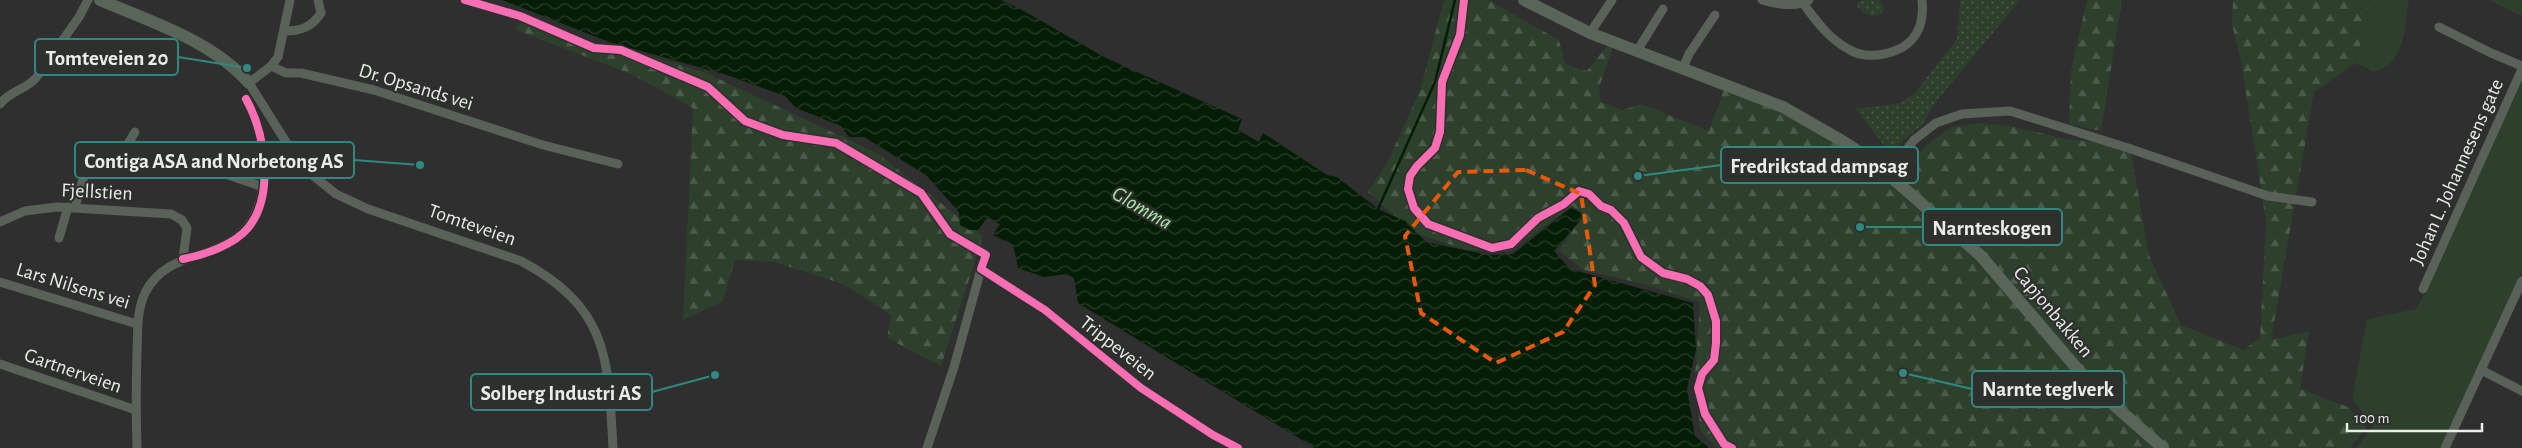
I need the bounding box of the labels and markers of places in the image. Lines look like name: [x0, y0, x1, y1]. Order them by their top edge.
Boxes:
callout: Tomteveien 20: [35, 39, 178, 75]
callout: Contiga ASA and Norbetong AS: [75, 142, 354, 178]
callout: Fredrikstad dampsag: [1721, 147, 1918, 183]
callout: Narnteskogen: [1923, 209, 2062, 245]
callout: Narnte teglverk: [1972, 371, 2124, 407]
callout: Solberg Industri AS: [471, 374, 652, 410]

